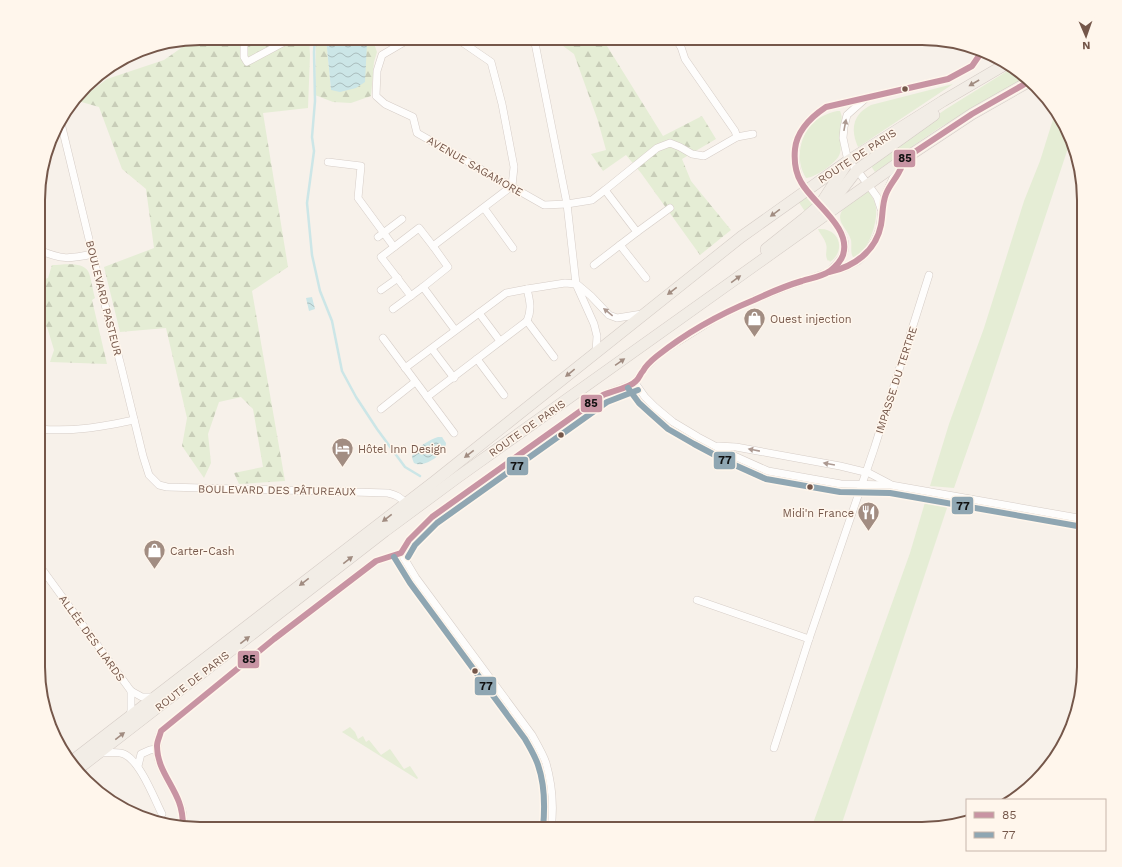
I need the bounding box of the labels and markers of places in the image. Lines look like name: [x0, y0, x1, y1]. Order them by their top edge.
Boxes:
unlabelled marker: [900, 84, 910, 94]
shop icon: Ouest injection: [741, 306, 767, 339]
place label: Ouest injection: [770, 313, 852, 326]
unlabelled marker: [556, 430, 566, 440]
hotel icon: Hôtel Inn Design: [329, 436, 355, 469]
place label: Hôtel Inn Design: [358, 443, 446, 456]
unlabelled marker: [805, 482, 815, 492]
restaurant icon: Midi'n France: [856, 500, 882, 533]
place label: Midi'n France: [783, 507, 854, 520]
shop icon: Carter-Cash: [142, 538, 168, 571]
place label: Carter-Cash: [170, 545, 235, 558]
unlabelled marker: [470, 666, 480, 676]

